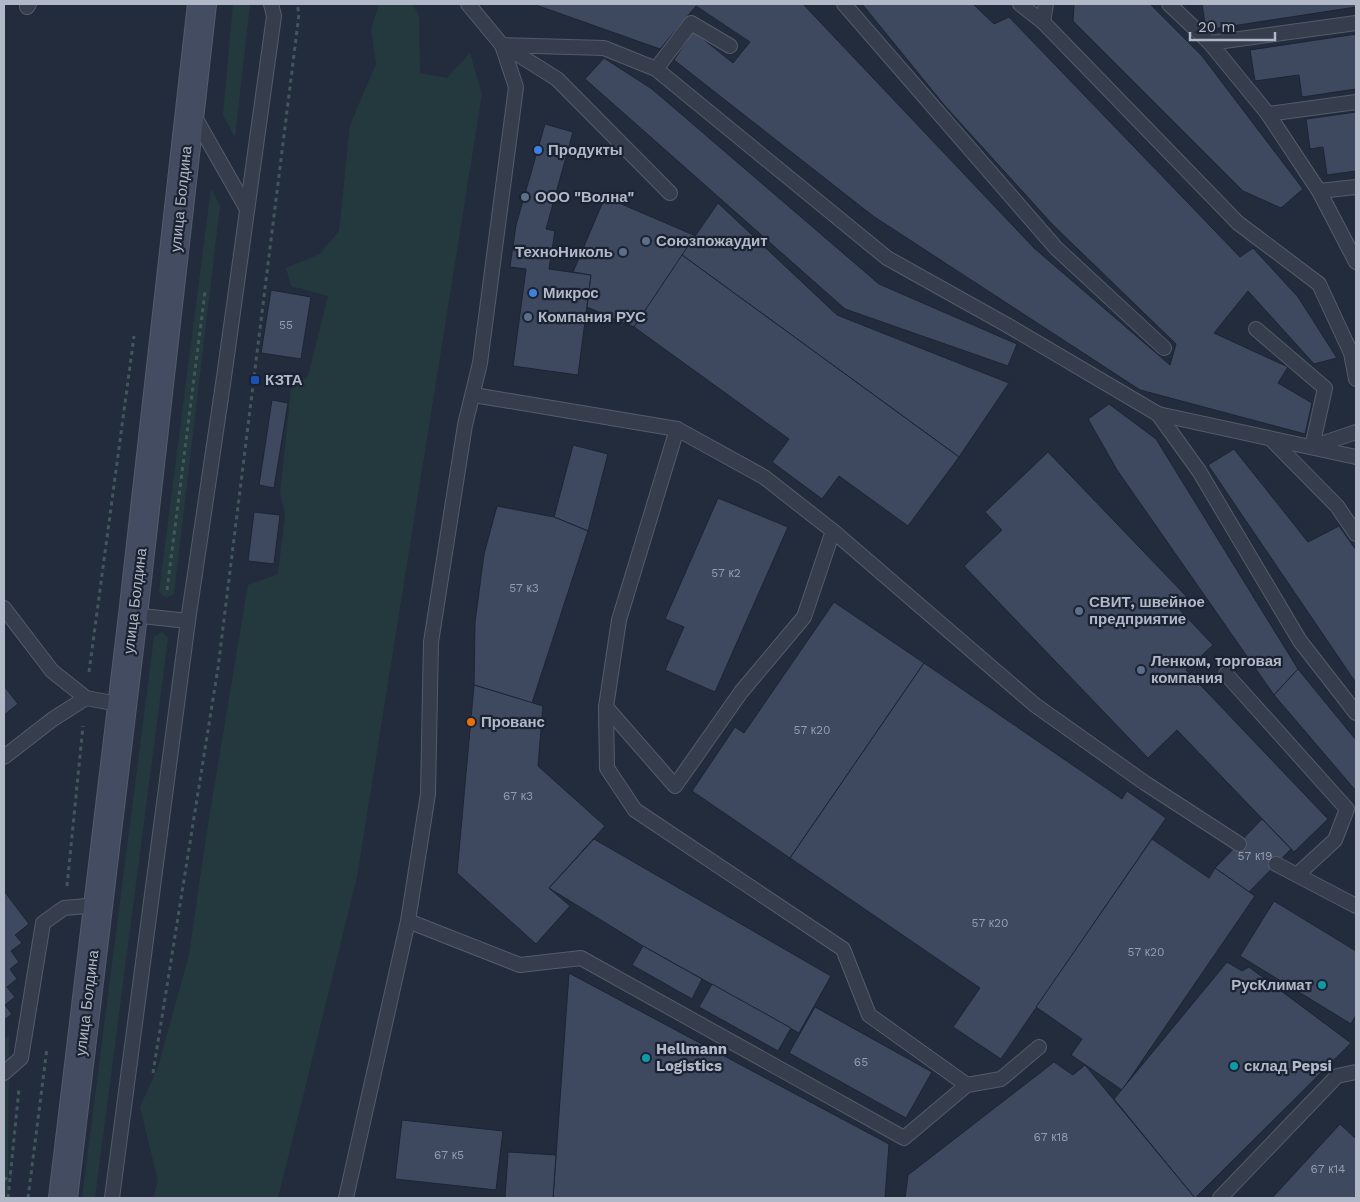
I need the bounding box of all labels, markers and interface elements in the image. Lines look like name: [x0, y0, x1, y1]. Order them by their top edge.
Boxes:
scale bar: [1190, 10, 1275, 42]
text: 20 m: [1198, 18, 1236, 36]
place label: Продукты: [548, 141, 623, 159]
street label: улица Болдина: [166, 144, 196, 253]
marker: Продукты: [532, 144, 544, 156]
place label: ООО "Волна": [535, 188, 635, 206]
marker: ООО "Волна": [519, 191, 531, 203]
place label: Союзпожаудит: [656, 232, 768, 250]
marker: Союзпожаудит: [640, 235, 652, 247]
place label: ТехноНиколь: [515, 243, 613, 261]
marker: ТехноНиколь: [617, 246, 629, 258]
place label: Микрос: [543, 284, 599, 302]
marker: Микрос: [527, 287, 539, 299]
place label: Компания РУС: [538, 308, 646, 326]
marker: Компания РУС: [522, 311, 534, 323]
house number: 55: [279, 318, 293, 332]
place label: КЗТА: [265, 371, 303, 389]
marker: КЗТА: [249, 374, 261, 386]
street label: улица Болдина: [120, 546, 151, 655]
house number: 57 к2: [711, 566, 741, 580]
house number: 57 к3: [509, 581, 539, 595]
place label: СВИТ, швейное предприятие: [1089, 593, 1205, 628]
marker: СВИТ, швейное предприятие: [1073, 605, 1085, 617]
place label: Ленком, торговая компания: [1151, 652, 1282, 687]
marker: Ленком, торговая компания: [1135, 664, 1147, 676]
place label: Прованс: [481, 713, 545, 731]
marker: Прованс: [465, 716, 477, 728]
house number: 57 к20: [793, 723, 831, 737]
house number: 67 к3: [503, 789, 533, 803]
house number: 57 к19: [1238, 849, 1272, 863]
house number: 57 к20: [971, 916, 1009, 930]
house number: 57 к20: [1127, 945, 1165, 959]
street label: улица Болдина: [72, 948, 103, 1057]
place label: РусКлимат: [1231, 976, 1312, 994]
marker: РусКлимат: [1316, 979, 1328, 991]
place label: Hellmann Logistics: [656, 1040, 727, 1075]
marker: Hellmann Logistics: [640, 1052, 652, 1064]
house number: 65: [854, 1055, 868, 1069]
place label: склад Pepsi: [1244, 1057, 1332, 1075]
marker: склад Pepsi: [1228, 1060, 1240, 1072]
house number: 67 к18: [1034, 1130, 1068, 1144]
house number: 67 к5: [434, 1148, 464, 1162]
house number: 67 к14: [1311, 1162, 1345, 1176]

